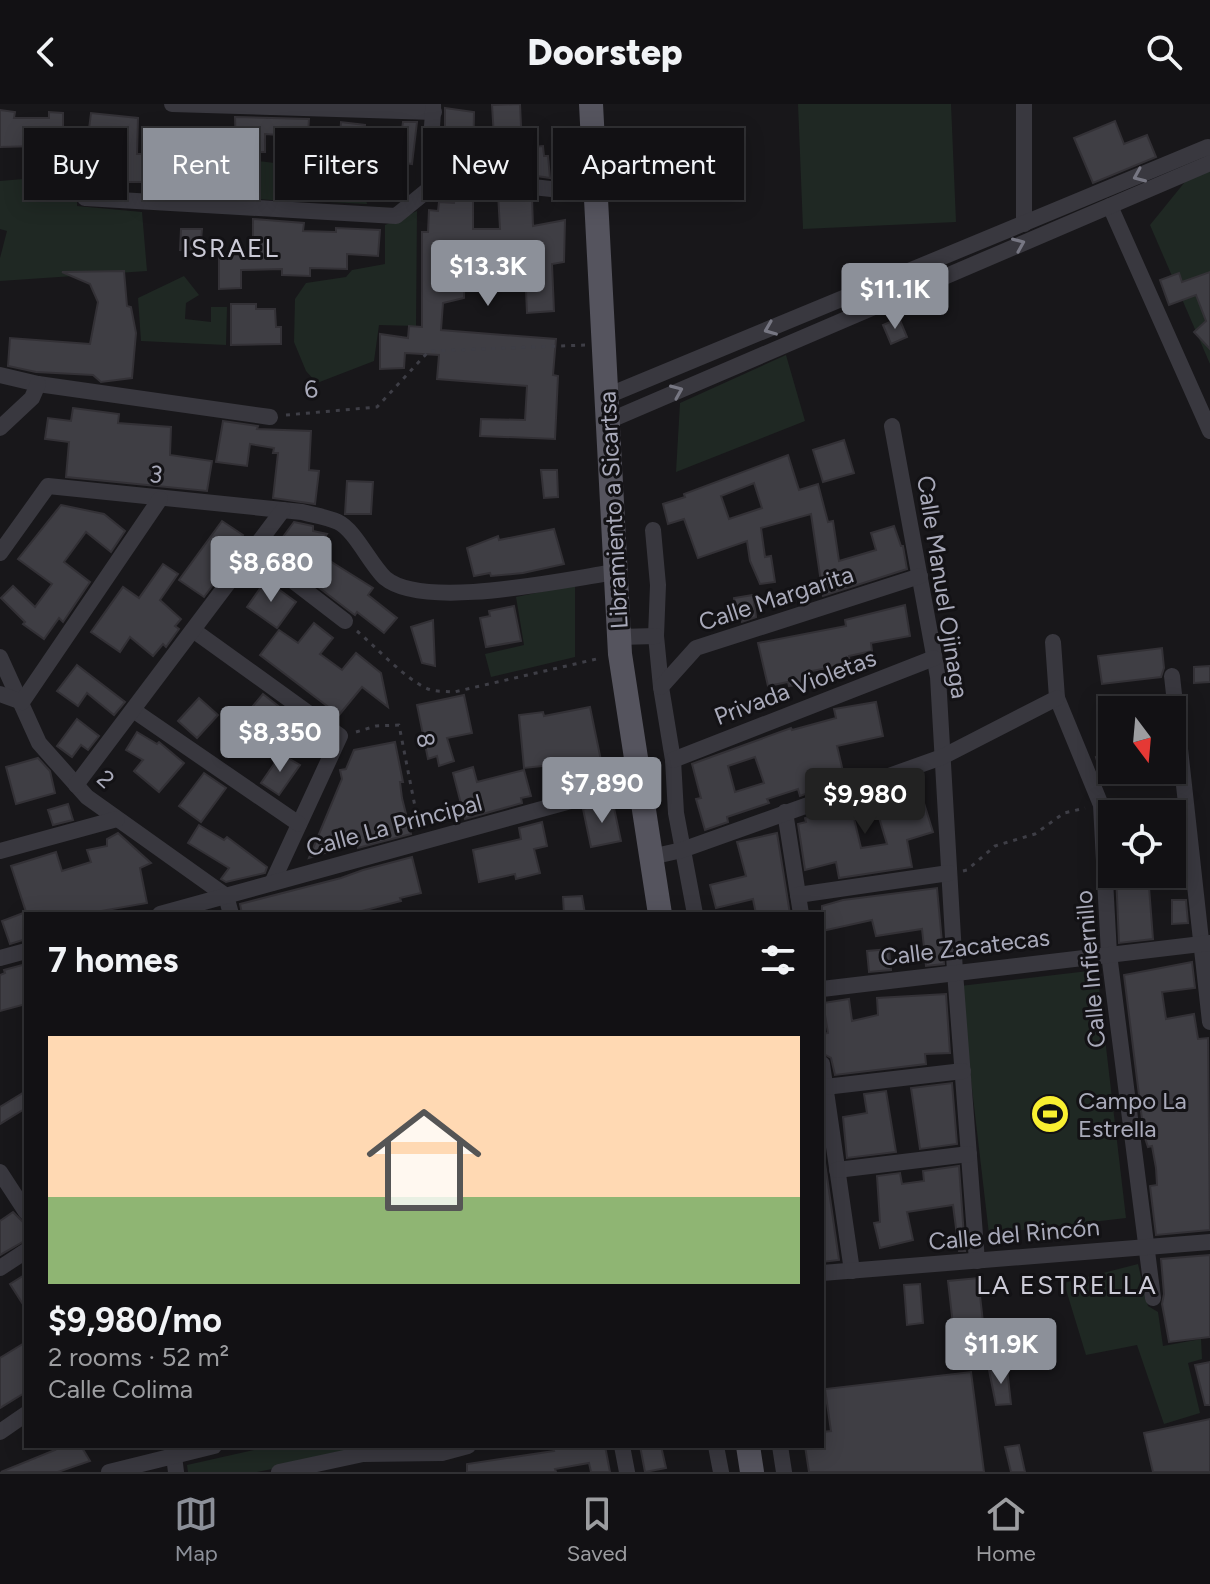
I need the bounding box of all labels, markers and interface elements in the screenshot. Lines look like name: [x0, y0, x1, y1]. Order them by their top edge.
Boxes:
icon: back: [24, 30, 68, 74]
icon: search: [1142, 30, 1186, 74]
text: Doorstep: [527, 31, 683, 74]
chip: Buy: [24, 128, 127, 200]
chip: Rent: [143, 128, 259, 200]
chip: Filters: [275, 128, 407, 200]
chip: New: [423, 128, 537, 200]
chip: Apartment: [553, 128, 744, 200]
one-way arrow: [1133, 166, 1147, 183]
district label: ISRAEL: [182, 232, 280, 264]
one-way arrow: [1011, 238, 1025, 254]
pin: $13.3K: [423, 240, 553, 308]
text: $13.3K: [449, 250, 527, 282]
pin: $11.1K: [830, 263, 960, 331]
text: $11.1K: [859, 273, 931, 305]
one-way arrow: [764, 319, 778, 336]
street label: 6: [303, 374, 319, 404]
one-way arrow: [669, 384, 684, 400]
street label: Libramiento a Sicartsa: [592, 390, 634, 630]
street label: 3: [148, 459, 164, 489]
street label: Calle Manuel Ojinaga: [911, 473, 975, 701]
pin: $8,680: [206, 536, 336, 604]
text: $8,680: [229, 546, 313, 578]
street label: Calle Margarita: [695, 559, 857, 637]
street label: Privada Violetas: [710, 643, 880, 731]
north arrow: [1098, 696, 1186, 784]
map controls: [1098, 696, 1186, 888]
pin: $8,350: [215, 706, 345, 774]
text: $8,350: [238, 716, 322, 748]
street label: 8: [410, 730, 442, 750]
pin: $7,890: [537, 757, 667, 825]
street label: 2: [91, 764, 121, 794]
text: $7,890: [560, 767, 644, 799]
pin: $9,980: [800, 768, 930, 836]
text: $9,980: [823, 778, 907, 810]
street label: Calle La Principal: [303, 788, 485, 862]
button: locate: [1098, 800, 1186, 888]
street label: Calle Infiernillo: [1069, 889, 1111, 1049]
street label: Calle Zacatecas: [879, 922, 1051, 972]
icon: filters: [756, 938, 800, 982]
text: 7 homes: [48, 940, 178, 981]
place label: Campo La Estrella: [1078, 1086, 1187, 1143]
icon: home: [352, 1088, 496, 1232]
sports icon: Campo La Estrella: [1029, 1093, 1071, 1135]
street label: Calle del Rincón: [927, 1212, 1101, 1256]
district label: LA ESTRELLA: [976, 1269, 1158, 1301]
text: $9,980/mo: [48, 1300, 222, 1341]
pin: $11.9K: [936, 1318, 1066, 1386]
text: $11.9K: [963, 1328, 1039, 1360]
text: 2 rooms · 52 m²: [48, 1341, 229, 1373]
text: Calle Colima: [48, 1373, 193, 1405]
tab: Map: [174, 1492, 218, 1567]
tab: Saved: [567, 1492, 627, 1567]
tab: Home: [976, 1492, 1036, 1567]

